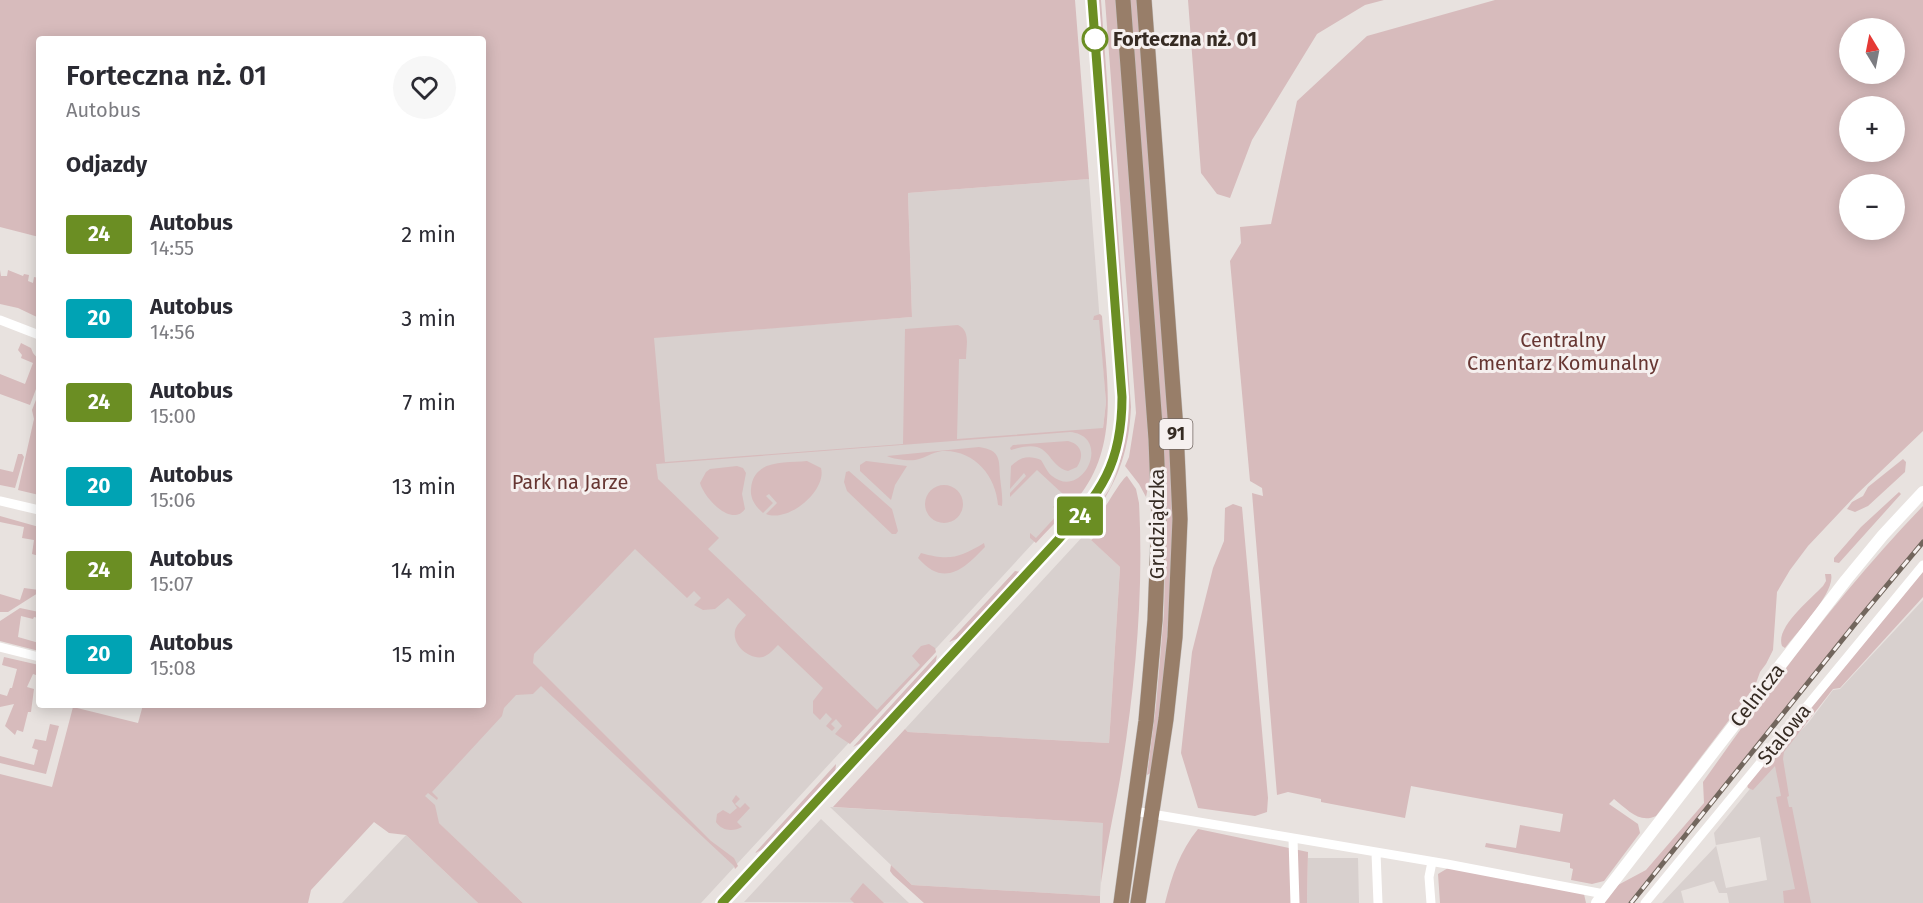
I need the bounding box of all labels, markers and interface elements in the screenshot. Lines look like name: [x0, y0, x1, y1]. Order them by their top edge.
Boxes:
north arrow: [1839, 18, 1905, 84]
map controls: [1839, 18, 1905, 240]
marker: Forteczna nż. 01: [1082, 26, 1108, 52]
place label: Forteczna nż. 01: [1113, 27, 1257, 51]
button: heart: [393, 56, 456, 119]
text: Forteczna nż. 01: [66, 59, 267, 92]
button: +: [1839, 96, 1905, 162]
text: Autobus: [66, 98, 141, 122]
text: Odjazdy: [66, 151, 147, 178]
button: −: [1839, 174, 1905, 240]
text: Autobus: [150, 209, 233, 236]
text: 24: [88, 221, 110, 247]
text: 2 min: [401, 221, 456, 248]
text: 14:55: [150, 236, 194, 260]
text: Autobus: [150, 293, 233, 320]
text: 20: [87, 305, 111, 331]
text: 3 min: [401, 305, 456, 332]
text: 14:56: [150, 320, 195, 344]
park label: Centralny Cmentarz Komunalny: [1467, 328, 1659, 375]
text: Autobus: [150, 377, 233, 404]
text: 24: [88, 389, 110, 415]
text: 7 min: [402, 389, 456, 416]
text: 15:00: [150, 404, 196, 428]
road number: 91: [1160, 419, 1192, 449]
text: Autobus: [150, 461, 233, 488]
street label: Grudziądzka: [1145, 469, 1169, 579]
park label: Park na Jarze: [512, 470, 628, 494]
text: 20: [87, 473, 111, 499]
text: 13 min: [392, 473, 456, 500]
text: 15:06: [150, 488, 195, 512]
line badge: 24: [1053, 496, 1107, 536]
text: 24: [1069, 503, 1091, 529]
text: Autobus: [150, 545, 233, 572]
text: 24: [88, 557, 110, 583]
text: 14 min: [391, 557, 456, 584]
text: 15:07: [150, 572, 193, 596]
text: Autobus: [150, 629, 233, 656]
text: 20: [87, 641, 111, 667]
text: 15 min: [392, 641, 456, 668]
text: 15:08: [150, 656, 196, 680]
street label: Celnicza: [1725, 659, 1789, 731]
street label: Stalowa: [1752, 699, 1816, 769]

